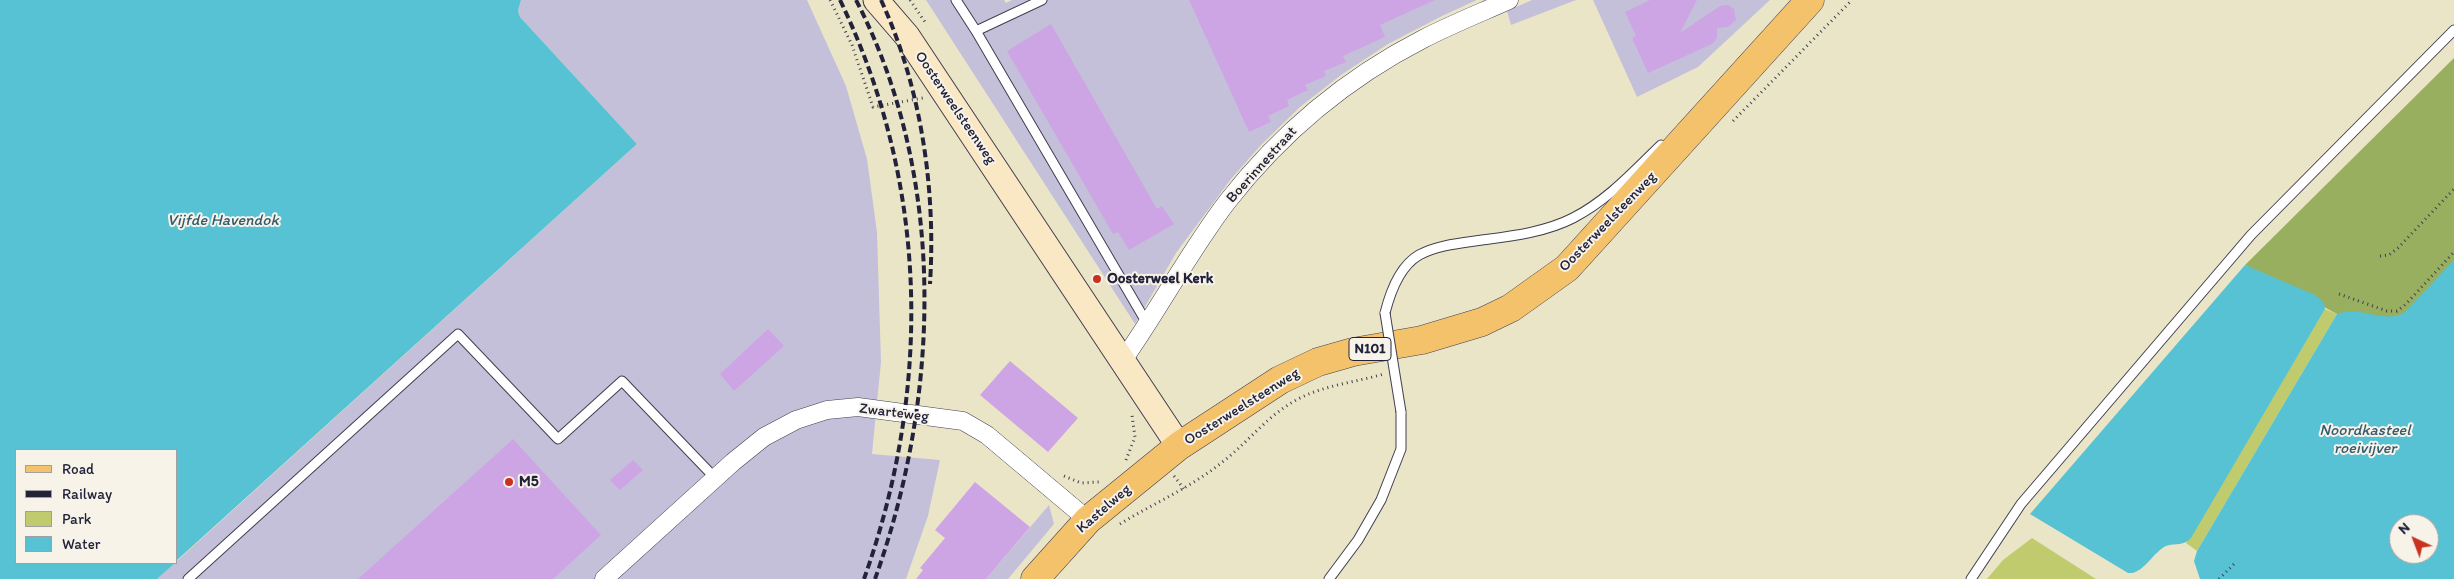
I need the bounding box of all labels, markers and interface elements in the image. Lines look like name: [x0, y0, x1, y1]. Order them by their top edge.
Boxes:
street label: Oosterweelsteenweg: [910, 48, 1000, 168]
street label: Boerinnestraat: [1223, 123, 1301, 207]
street label: Oosterweelsteenweg: [1556, 168, 1660, 276]
water label: Vijfde Havendok: [167, 211, 279, 231]
place label: Oosterweel Kerk: [1107, 270, 1213, 288]
marker: Oosterweel Kerk: [1091, 273, 1103, 285]
road number: N101: [1349, 338, 1391, 360]
street label: Oosterweelsteenweg: [1181, 364, 1303, 450]
street label: Zwarteweg: [858, 400, 930, 426]
water label: Noordkasteel roeivijver: [2319, 421, 2411, 459]
legend: [15, 449, 178, 564]
text: Road: [62, 460, 94, 478]
place label: M5: [519, 473, 539, 491]
marker: M5: [503, 476, 515, 488]
street label: Kastelweg: [1073, 481, 1135, 537]
text: Railway: [62, 485, 112, 503]
text: Park: [62, 510, 92, 528]
north arrow: [2389, 514, 2439, 564]
text: N: [2395, 519, 2413, 538]
text: Water: [62, 535, 100, 553]

